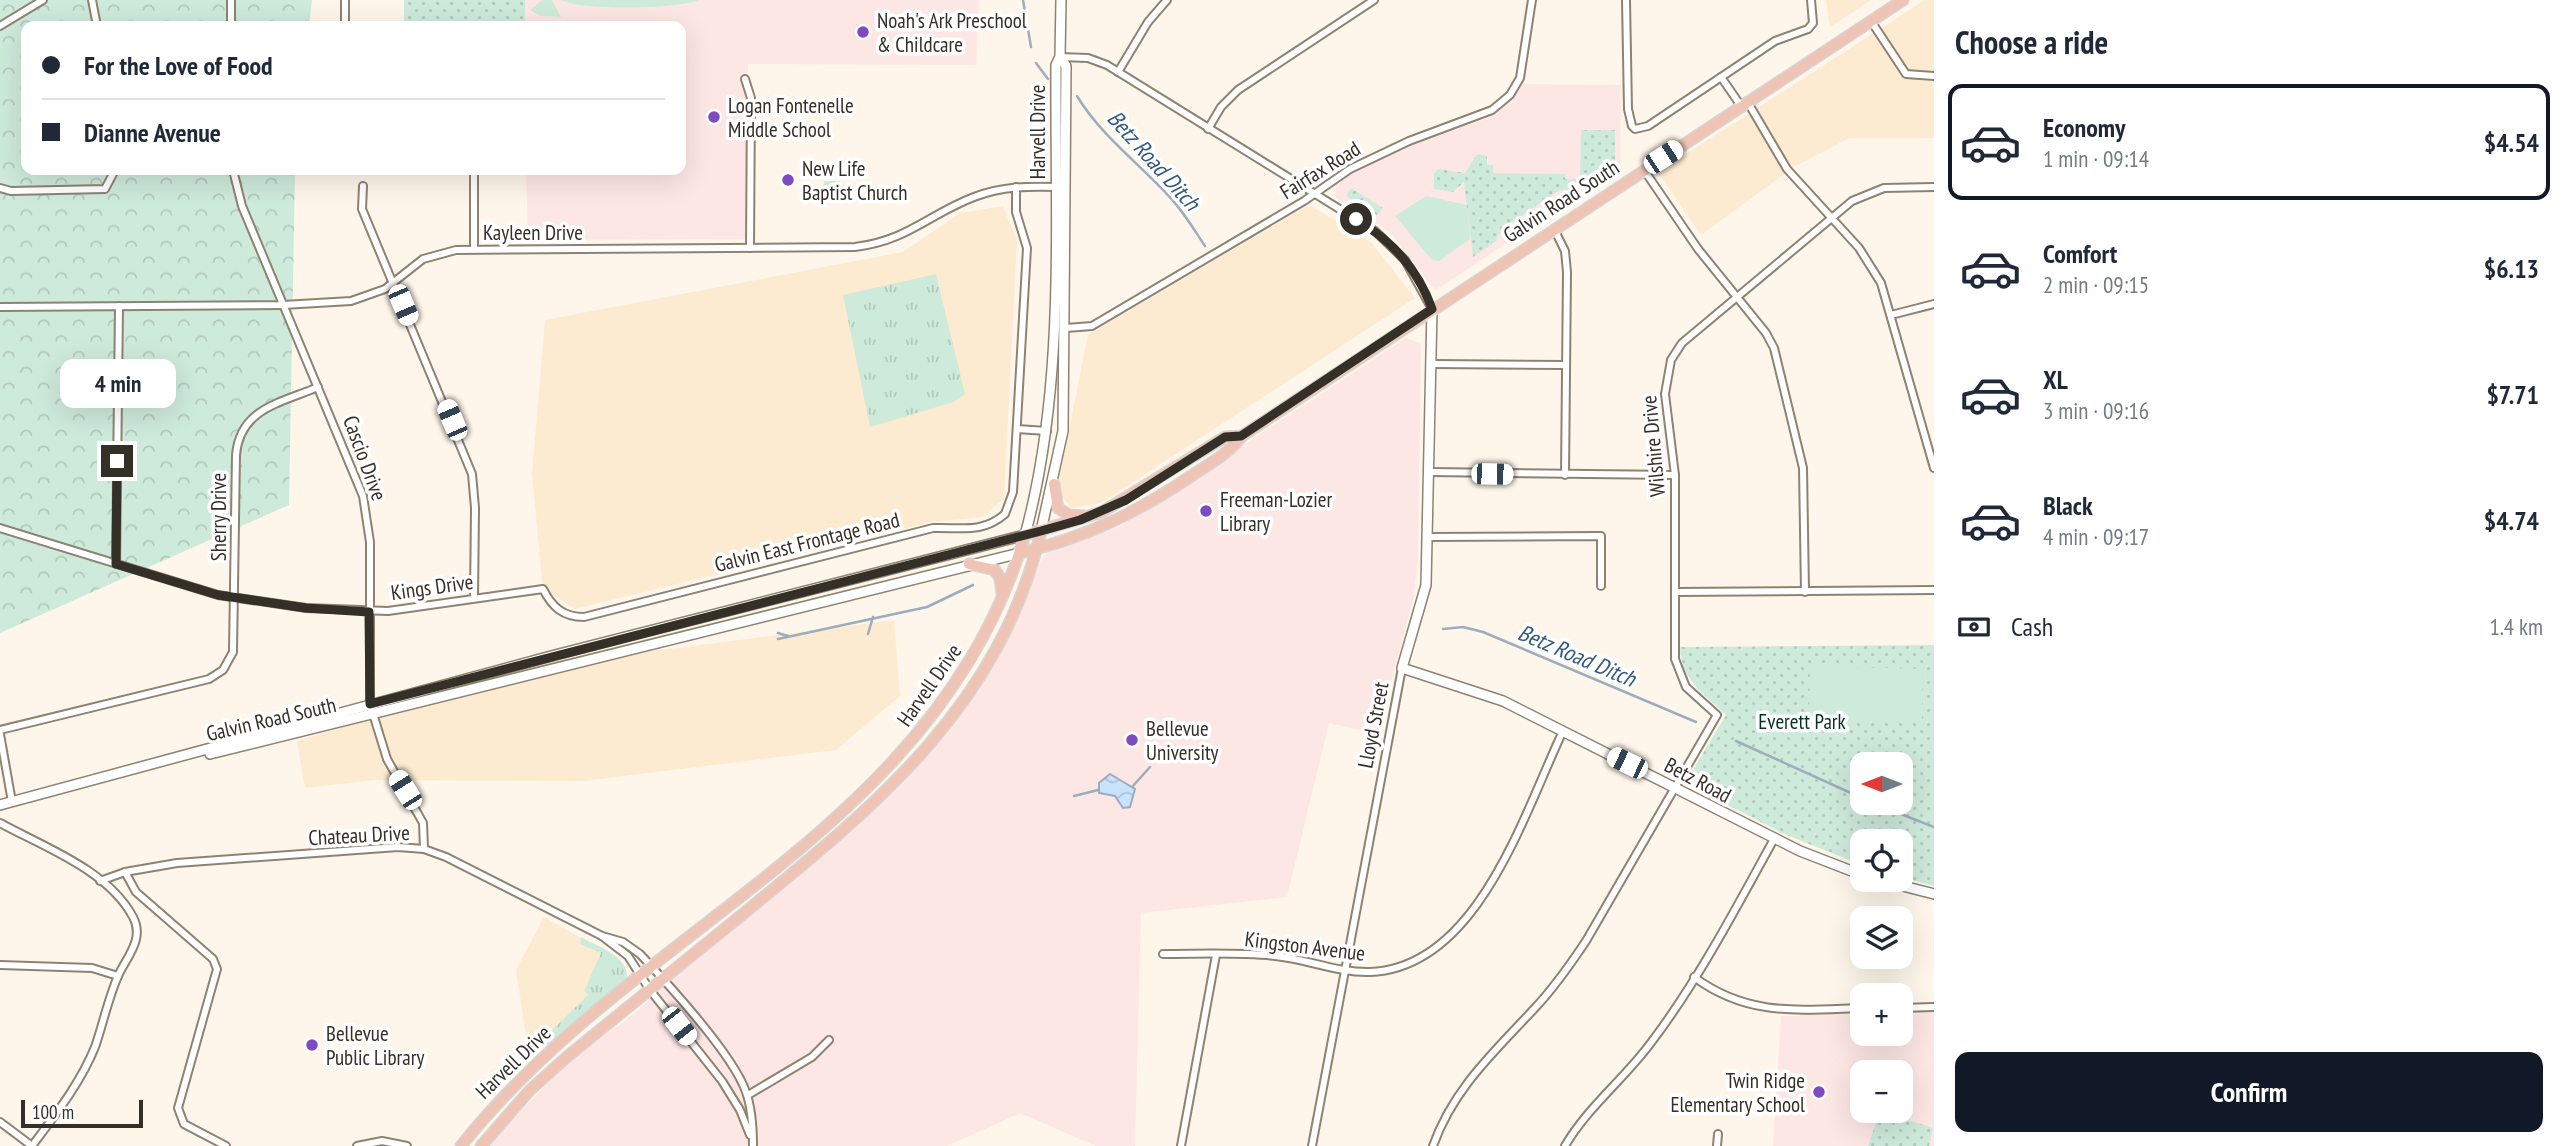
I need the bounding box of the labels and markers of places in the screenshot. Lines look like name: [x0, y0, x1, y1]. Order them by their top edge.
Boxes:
place label: Noah's Ark Preschool & Childcare: [877, 7, 1027, 58]
marker: Noah's Ark Preschool & Childcare: [855, 24, 871, 40]
place label: Logan Fontenelle Middle School: [728, 92, 854, 143]
marker: Logan Fontenelle Middle School: [706, 109, 722, 125]
place label: New Life Baptist Church: [802, 155, 908, 206]
marker: New Life Baptist Church: [780, 172, 796, 188]
place label: Freeman-Lozier Library: [1220, 486, 1332, 537]
marker: Freeman-Lozier Library: [1198, 503, 1214, 519]
place label: Bellevue University: [1146, 715, 1219, 766]
marker: Bellevue University: [1124, 732, 1140, 748]
place label: Bellevue Public Library: [326, 1020, 424, 1071]
marker: Bellevue Public Library: [304, 1037, 320, 1053]
place label: Twin Ridge Elementary School: [1670, 1067, 1805, 1118]
marker: Twin Ridge Elementary School: [1811, 1084, 1827, 1100]

